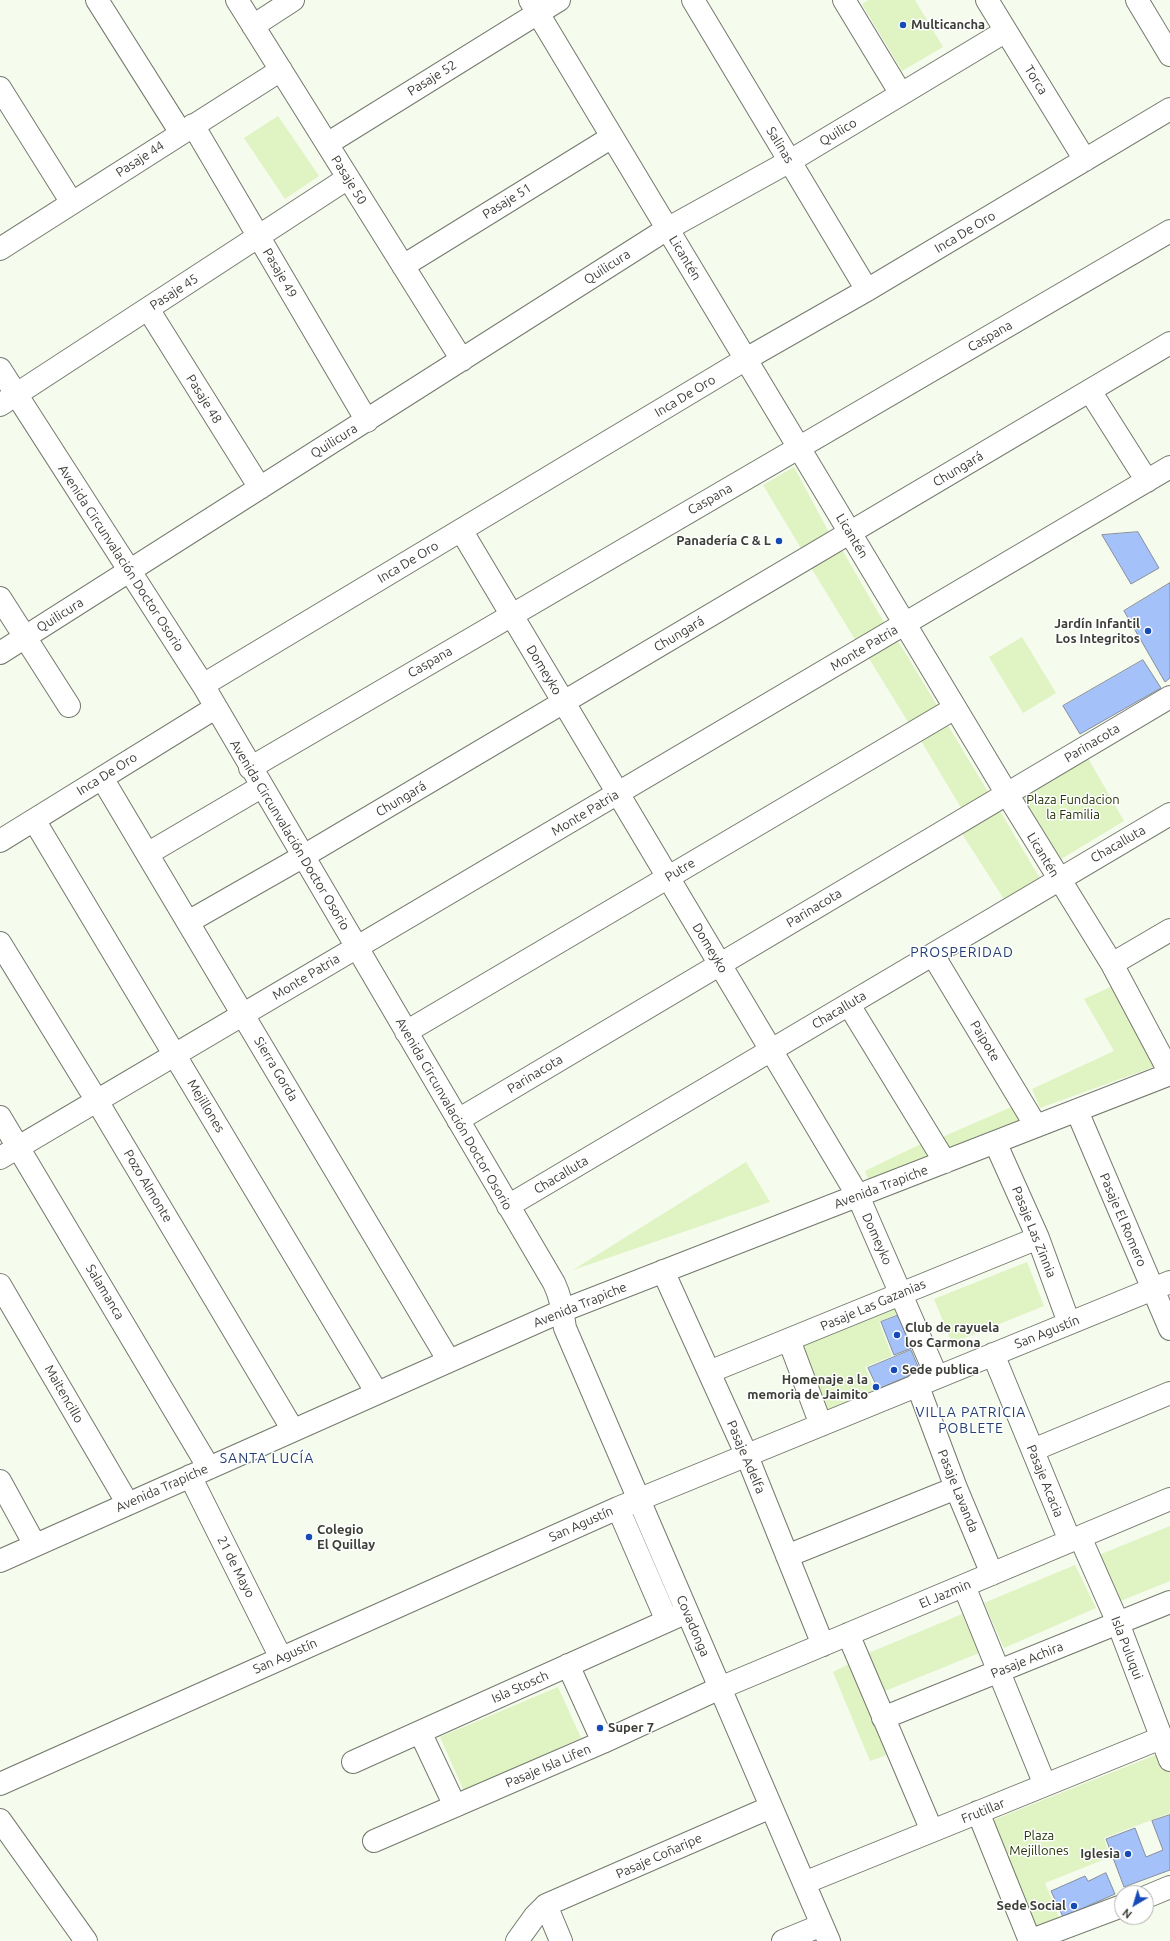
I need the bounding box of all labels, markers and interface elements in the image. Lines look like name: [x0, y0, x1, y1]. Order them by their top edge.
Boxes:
place label: Multicancha: [911, 17, 985, 33]
marker: Multicancha: [898, 20, 908, 30]
street label: Pasaje 52: [405, 57, 459, 99]
street label: Torca: [1021, 62, 1051, 98]
street label: Quilico: [816, 115, 860, 149]
street label: Salinas: [763, 124, 797, 166]
street label: Pasaje 44: [113, 138, 167, 180]
street label: Pasaje 50: [328, 153, 370, 207]
street label: Pasaje 51: [480, 180, 534, 222]
street label: Inca De Oro: [932, 208, 998, 256]
street label: Licantén: [666, 233, 704, 283]
street label: Pasaje 49: [260, 245, 300, 301]
street label: Quilicura: [581, 246, 633, 288]
street label: Pasaje 45: [147, 271, 201, 313]
street label: Caspana: [965, 317, 1015, 355]
street label: Pasaje 48: [183, 372, 225, 426]
street label: Inca De Oro: [652, 372, 718, 420]
street label: Quilicura: [308, 421, 360, 461]
street label: Chungará: [930, 448, 986, 490]
street label: Avenida Circunvalación Doctor Osorio: [55, 462, 187, 654]
street label: Caspana: [685, 480, 735, 518]
street label: Licantén: [833, 511, 871, 561]
place label: Panadería C & L: [676, 533, 771, 549]
marker: Panadería C & L: [774, 536, 784, 546]
street label: Inca De Oro: [375, 538, 441, 586]
street label: Quilicura: [34, 595, 86, 635]
street label: Chungará: [651, 613, 707, 655]
place label: Jardín Infantil Los Integritos: [1054, 616, 1140, 647]
street label: Monte Patria: [828, 622, 900, 674]
marker: Jardín Infantil Los Integritos: [1143, 626, 1153, 636]
street label: Domeyko: [523, 642, 565, 698]
street label: Caspana: [405, 643, 455, 681]
street label: Parinacota: [1061, 720, 1123, 766]
street label: Avenida Circunvalación Doctor Osorio: [227, 737, 353, 933]
street label: Inca De Oro: [74, 749, 140, 799]
street label: Chungará: [373, 778, 429, 820]
street label: Monte Patria: [549, 787, 621, 839]
park label: Plaza Fundacion la Familia: [1026, 792, 1120, 823]
street label: Chacalluta: [1088, 822, 1148, 866]
street label: Licantén: [1024, 830, 1062, 880]
street label: Putre: [662, 855, 698, 885]
street label: Parinacota: [783, 885, 845, 931]
street label: Domeyko: [689, 920, 731, 976]
district label: PROSPERIDAD: [910, 944, 1014, 960]
street label: Monte Patria: [270, 951, 342, 1003]
street label: Chacalluta: [809, 988, 869, 1032]
street label: Avenida Circunvalación Doctor Osorio: [392, 1015, 516, 1213]
street label: Paipote: [967, 1018, 1003, 1064]
street label: Sierra Gorda: [251, 1034, 301, 1104]
street label: Parinacota: [504, 1051, 566, 1097]
street label: Mejillones: [184, 1077, 228, 1135]
street label: Pozo Almonte: [120, 1147, 176, 1225]
street label: Chacalluta: [531, 1153, 591, 1197]
street label: Avenida Trapiche: [832, 1162, 930, 1212]
street label: Pasaje El Romero: [1096, 1171, 1150, 1269]
street label: Pasaje Las Zinnia: [1009, 1184, 1059, 1280]
street label: Domeyko: [859, 1211, 895, 1267]
street label: Salamanca: [82, 1262, 128, 1322]
street label: Pasaje Las Gazanias: [818, 1276, 928, 1334]
street label: Avenida Trapiche: [531, 1279, 629, 1331]
street label: San Agustín: [1012, 1312, 1082, 1352]
place label: Club de rayuela los Carmona: [905, 1320, 999, 1351]
marker: Club de rayuela los Carmona: [892, 1330, 902, 1340]
street label: Maitencillo: [41, 1362, 87, 1426]
place label: Sede publica: [902, 1362, 979, 1378]
marker: Sede publica: [889, 1365, 899, 1375]
place label: Homenaje a la memoria de Jaimito: [747, 1372, 868, 1403]
marker: Homenaje a la memoria de Jaimito: [871, 1382, 881, 1392]
district label: VILLA PATRICIA POBLETE: [916, 1404, 1026, 1436]
street label: Pasaje Adelfa: [724, 1418, 768, 1496]
street label: Pasaje Acacia: [1023, 1442, 1067, 1520]
street label: Pasaje Lavanda: [934, 1447, 982, 1535]
district label: SANTA LUCÍA: [220, 1450, 314, 1466]
street label: Avenida Trapiche: [113, 1461, 211, 1515]
street label: San Agustín: [547, 1503, 615, 1545]
place label: Colegio El Quillay: [317, 1522, 375, 1553]
marker: Colegio El Quillay: [304, 1532, 314, 1542]
street label: 21 de Mayo: [214, 1534, 258, 1600]
street label: El Jazmin: [917, 1576, 973, 1612]
street label: Covadonga: [673, 1593, 713, 1659]
street label: Isla Puluqui: [1108, 1614, 1146, 1682]
street label: San Agustín: [251, 1635, 319, 1677]
street label: Pasaje Achira: [989, 1638, 1065, 1682]
street label: Isla Stosch: [489, 1668, 551, 1706]
place label: Super 7: [608, 1720, 654, 1736]
marker: Super 7: [595, 1723, 605, 1733]
street label: Pasaje Isla Lifen: [503, 1741, 593, 1791]
street label: Frutillar: [959, 1795, 1007, 1827]
park label: Plaza Mejillones: [1009, 1828, 1069, 1859]
street label: Pasaje Coñaripe: [614, 1830, 704, 1882]
place label: Iglesia: [1080, 1846, 1120, 1862]
marker: Iglesia: [1123, 1849, 1133, 1859]
north arrow: [1114, 1885, 1154, 1925]
place label: Sede Social: [997, 1898, 1066, 1914]
marker: Sede Social: [1069, 1901, 1079, 1911]
text: N: [1120, 1906, 1134, 1921]

